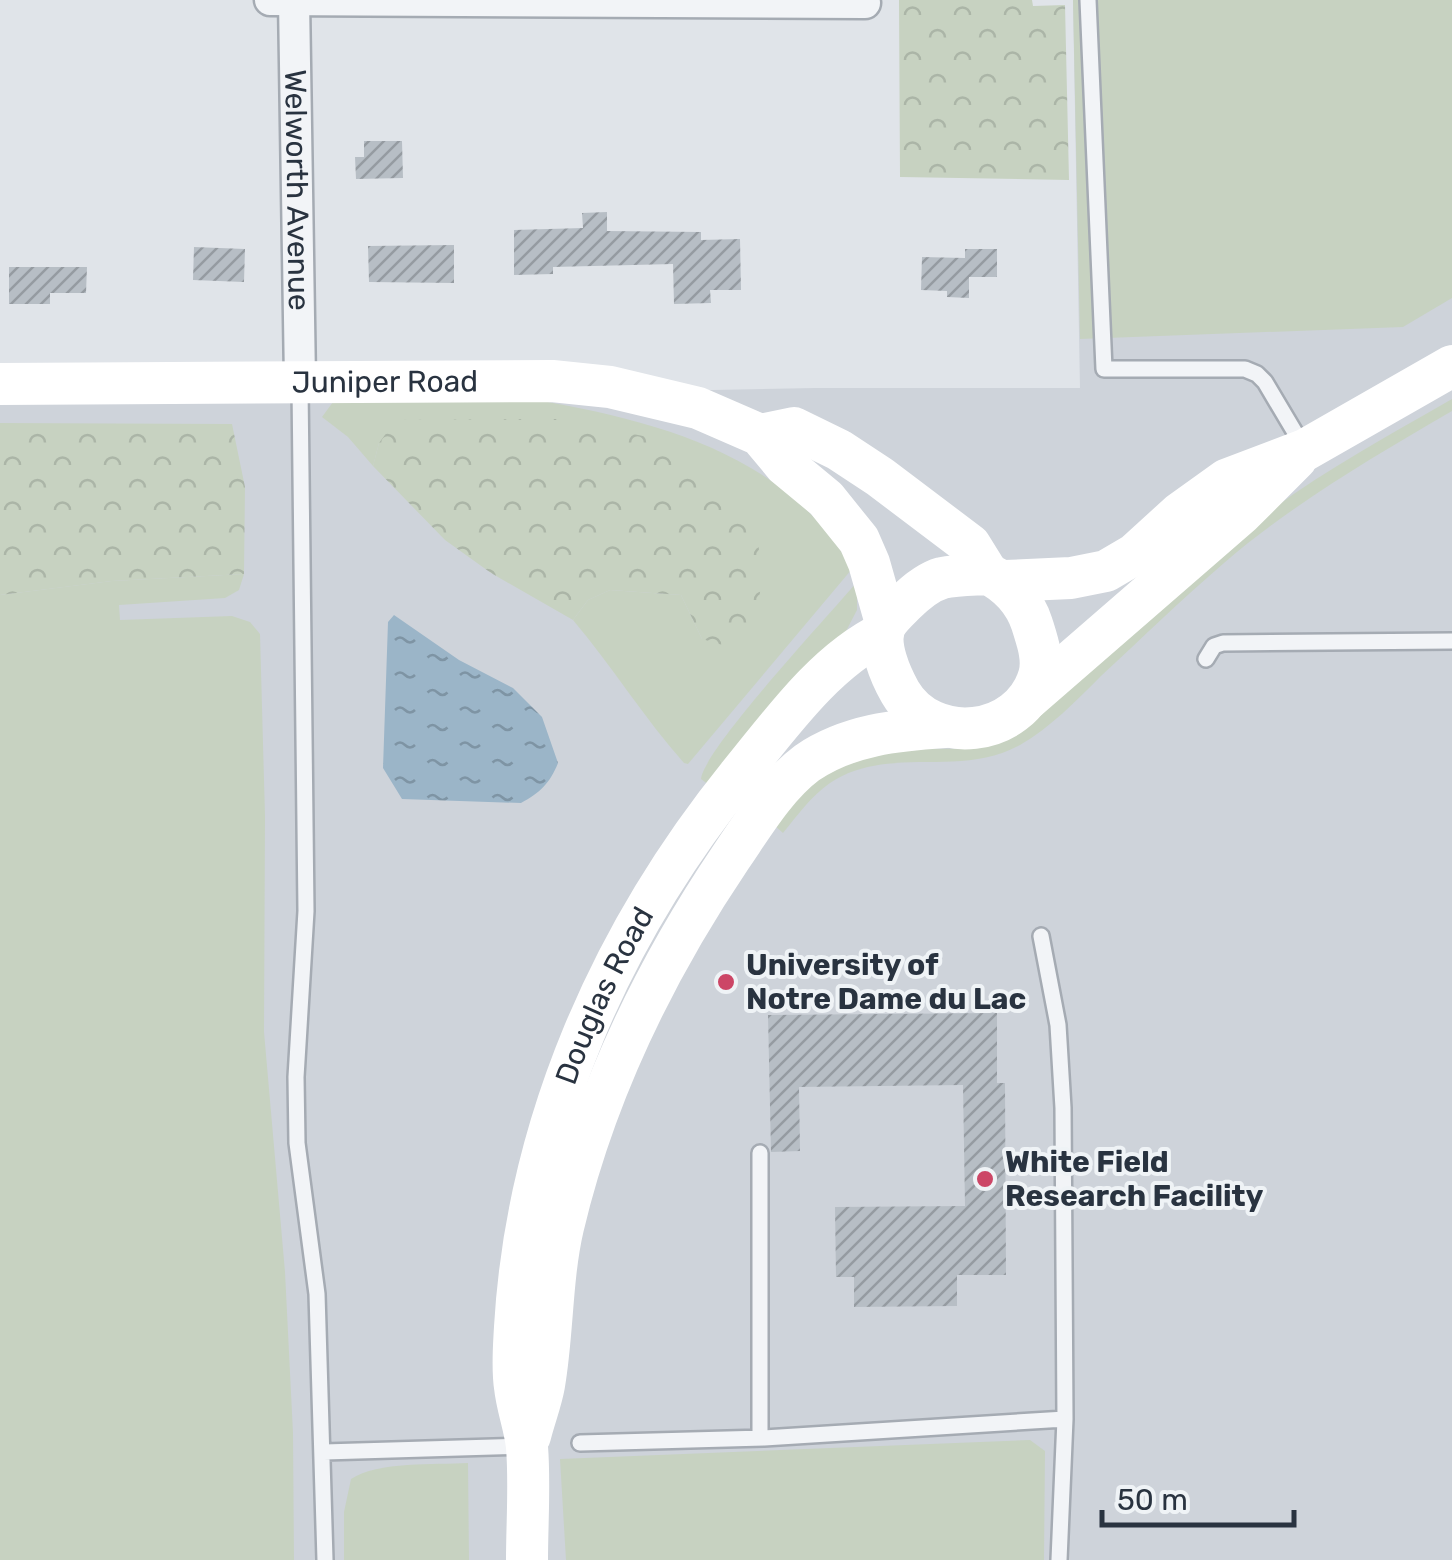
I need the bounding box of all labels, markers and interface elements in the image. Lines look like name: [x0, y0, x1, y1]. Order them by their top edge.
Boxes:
street label: Welworth Avenue: [277, 69, 317, 311]
street label: Juniper Road: [292, 363, 478, 400]
street label: Douglas Road: [548, 901, 661, 1089]
place label: University of Notre Dame du Lac: [746, 947, 1026, 1017]
marker: University of Notre Dame du Lac: [715, 971, 737, 993]
place label: White Field Research Facility: [1005, 1144, 1264, 1214]
marker: White Field Research Facility: [974, 1168, 996, 1190]
scale bar: [1102, 1465, 1294, 1527]
text: 50 m: [1117, 1482, 1188, 1518]

